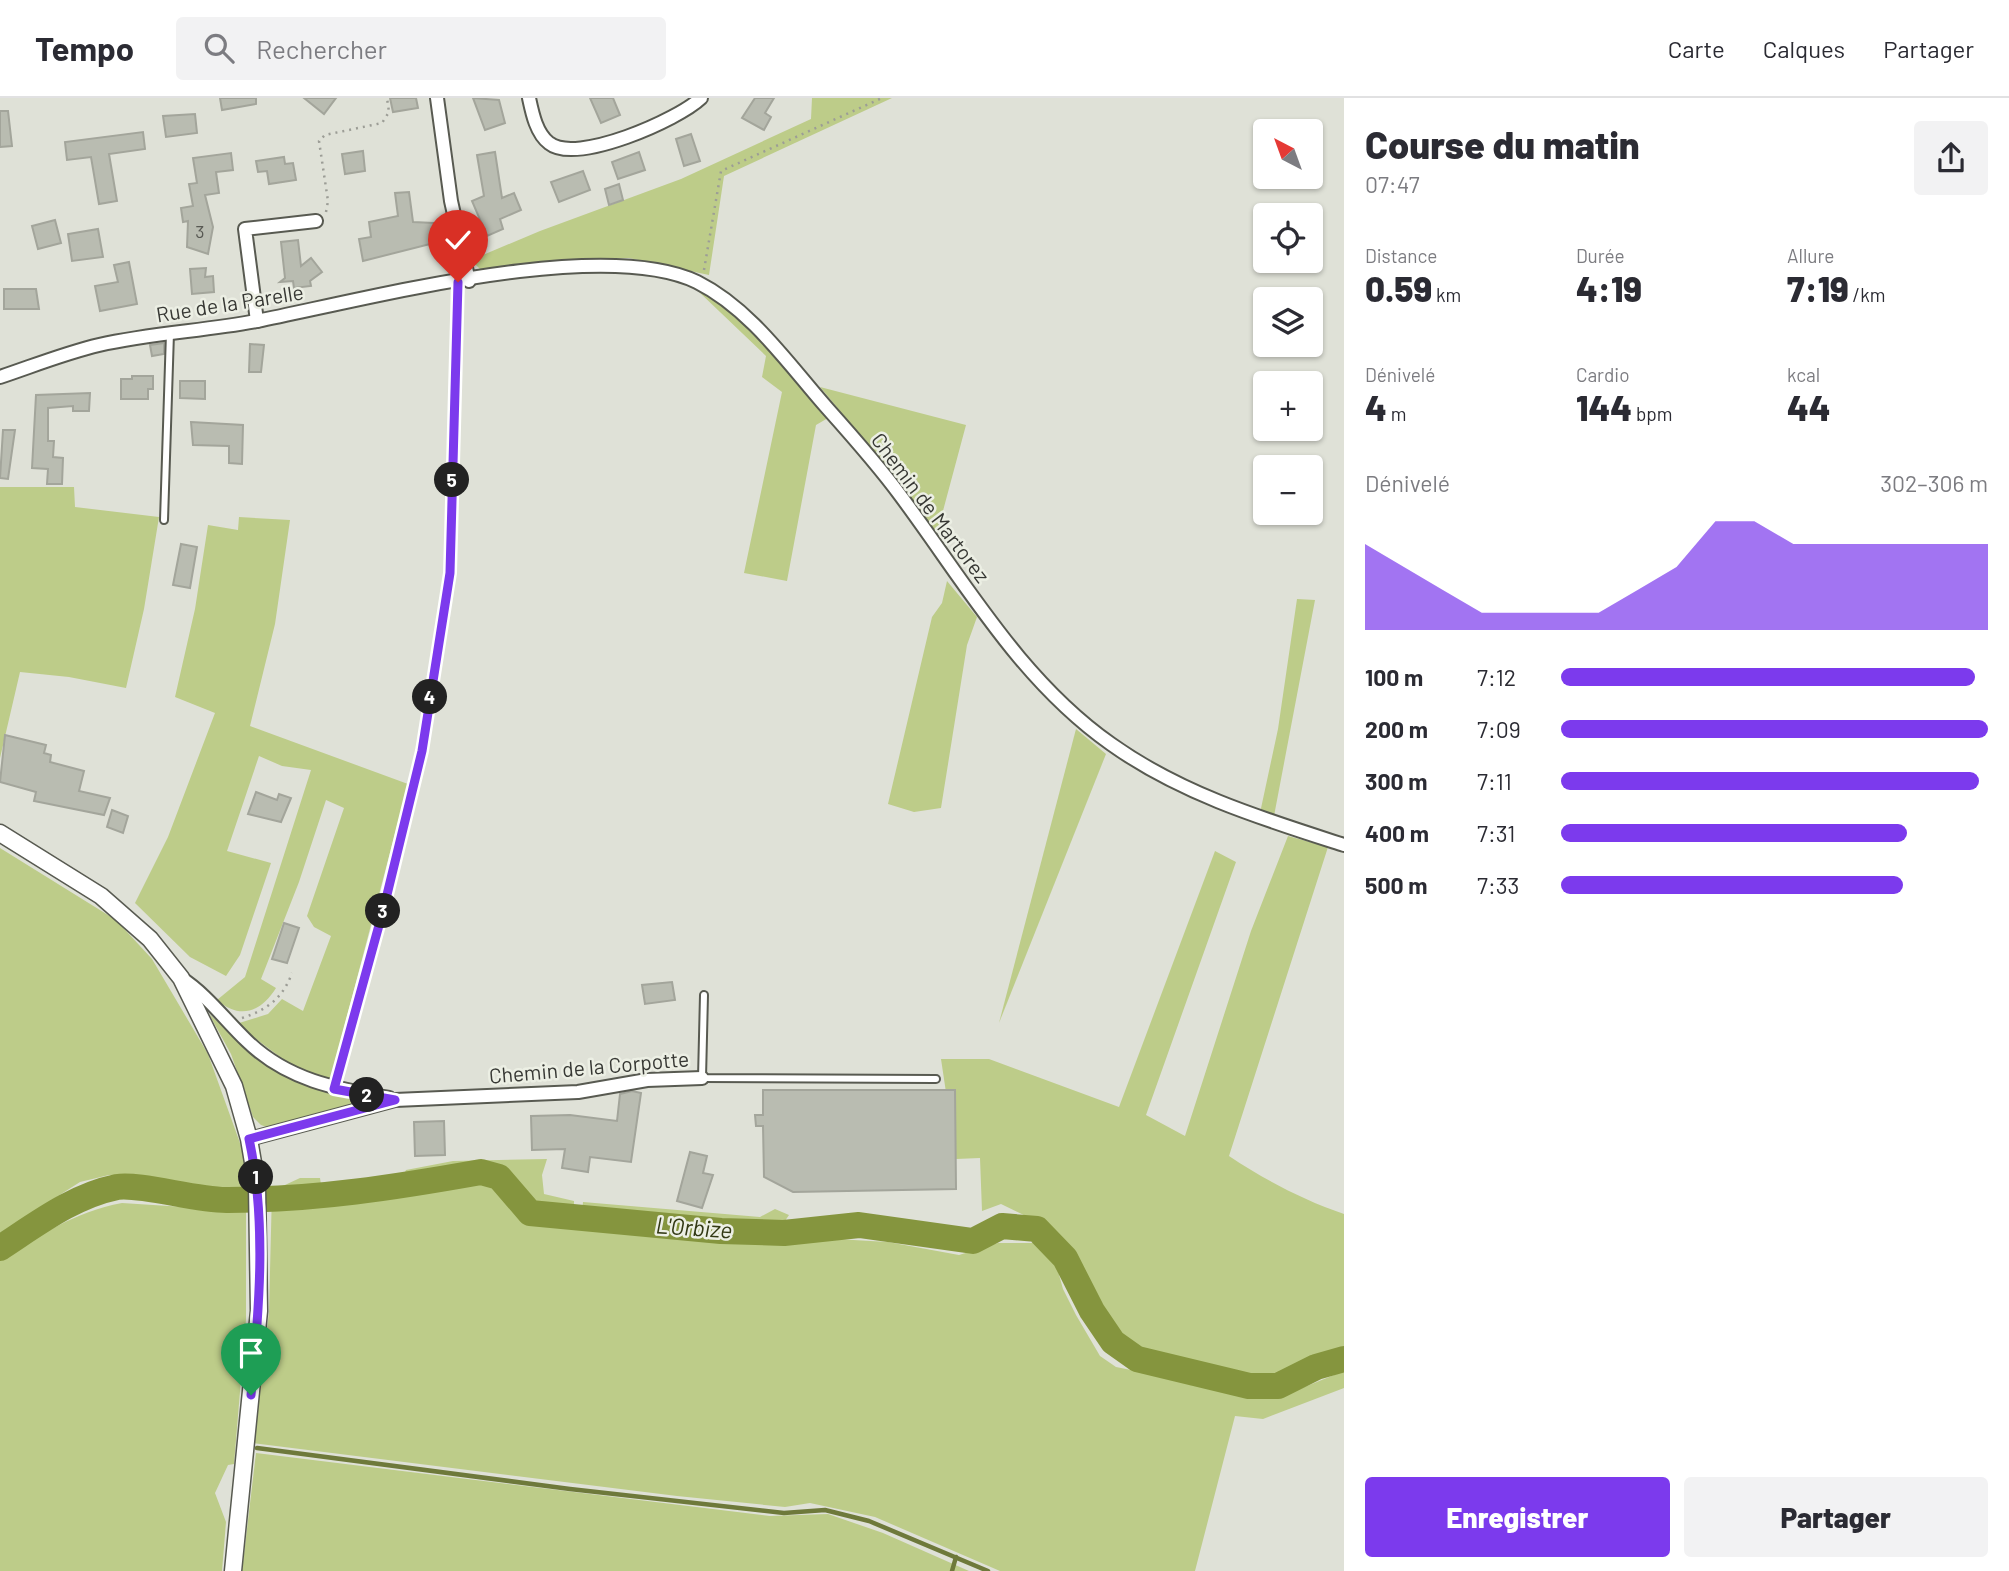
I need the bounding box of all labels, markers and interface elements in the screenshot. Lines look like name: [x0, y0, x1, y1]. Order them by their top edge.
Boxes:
search box: [176, 17, 666, 80]
text: Tempo: [35, 28, 134, 68]
icon: search: [200, 29, 238, 67]
text: Rechercher: [256, 33, 387, 64]
text: Carte: [1668, 34, 1725, 63]
text: Calques: [1763, 34, 1845, 63]
text: Partager: [1883, 34, 1974, 63]
north arrow: [1253, 119, 1323, 189]
map controls: [1253, 119, 1323, 525]
text: Course du matin: [1365, 121, 1640, 167]
button: share: [1914, 121, 1988, 195]
text: 07:47: [1365, 170, 1420, 198]
button: locate: [1253, 203, 1323, 273]
pin: [428, 210, 488, 282]
house number: 3: [195, 220, 205, 242]
icon: check: [439, 221, 477, 259]
text: Distance: [1365, 244, 1437, 267]
text: Durée: [1576, 244, 1625, 267]
text: Allure: [1787, 244, 1834, 267]
text: 0.59: [1365, 267, 1432, 309]
text: 4:19: [1576, 267, 1642, 309]
text: 7:19: [1787, 267, 1849, 309]
street label: Rue de la Parelle: [154, 279, 305, 327]
text: km: [1432, 283, 1461, 306]
text: /km: [1849, 283, 1885, 306]
button: layers: [1253, 287, 1323, 357]
text: Dénivelé: [1365, 363, 1435, 386]
text: Cardio: [1576, 363, 1630, 386]
text: kcal: [1787, 363, 1820, 386]
button: +: [1253, 371, 1323, 441]
text: 4: [1365, 386, 1387, 428]
text: 144: [1576, 386, 1632, 428]
text: 44: [1787, 386, 1831, 428]
text: m: [1387, 402, 1406, 425]
text: bpm: [1632, 402, 1673, 425]
street label: Chemin de Martorez: [867, 427, 996, 587]
button: −: [1253, 455, 1323, 525]
pin: 5: [434, 462, 470, 498]
text: 5: [446, 468, 457, 491]
text: Dénivelé: [1365, 469, 1450, 497]
text: 302–306 m: [1880, 469, 1988, 497]
text: 100 m: [1365, 663, 1423, 691]
text: 7:12: [1477, 663, 1516, 691]
pin: 4: [412, 680, 448, 714]
text: 4: [424, 685, 435, 708]
text: 200 m: [1365, 715, 1428, 743]
text: 7:09: [1477, 715, 1521, 743]
text: 300 m: [1365, 767, 1427, 795]
text: 7:11: [1477, 767, 1512, 795]
text: 400 m: [1365, 819, 1429, 847]
text: 7:31: [1477, 819, 1515, 847]
text: 500 m: [1365, 871, 1427, 899]
text: 7:33: [1477, 871, 1519, 899]
pin: 3: [366, 894, 400, 928]
text: 3: [377, 899, 388, 922]
street label: Chemin de la Corpotte: [488, 1045, 690, 1088]
pin: 2: [350, 1077, 384, 1112]
text: 2: [361, 1083, 372, 1106]
pin: 1: [238, 1160, 274, 1194]
text: 1: [252, 1165, 259, 1188]
water label: L'Orbize: [655, 1210, 733, 1244]
pin: [221, 1323, 281, 1395]
icon: arrive: [232, 1334, 270, 1372]
button: Enregistrer: [1365, 1477, 1670, 1557]
button: Partager: [1684, 1477, 1988, 1557]

